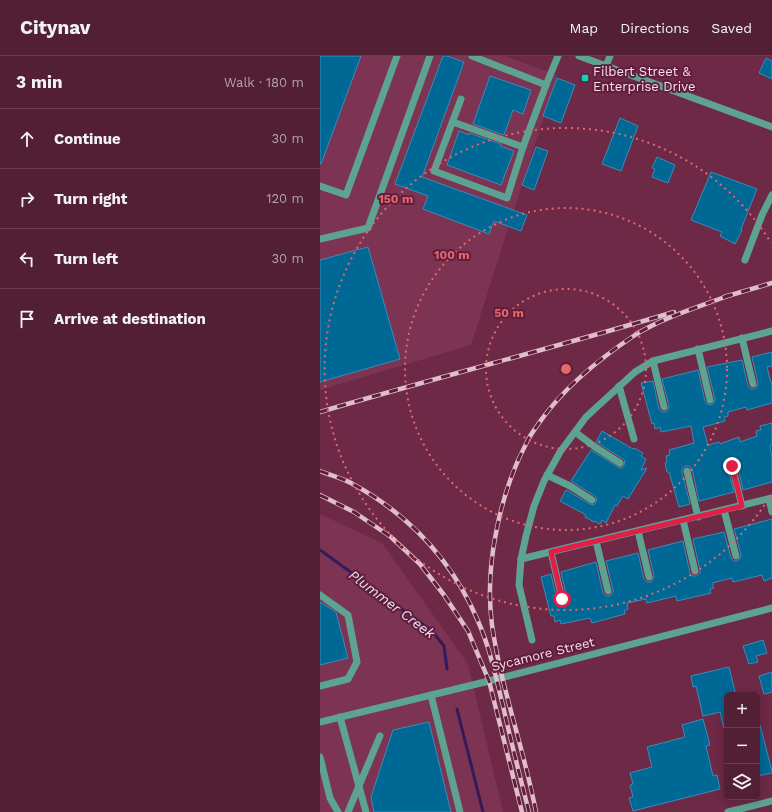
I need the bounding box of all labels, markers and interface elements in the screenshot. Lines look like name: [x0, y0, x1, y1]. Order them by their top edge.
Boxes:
text: Citynav: [20, 16, 91, 39]
text: Map: [570, 20, 598, 36]
text: Directions: [620, 20, 689, 36]
text: Saved: [711, 20, 752, 36]
place label: Filbert Street & Enterprise Drive: [593, 64, 696, 94]
text: 3 min: [16, 72, 62, 92]
marker: Filbert Street & Enterprise Drive: [580, 73, 590, 83]
text: Walk · 180 m: [224, 75, 304, 90]
icon: ahead: [16, 128, 38, 150]
text: Continue: [54, 130, 121, 148]
text: 30 m: [272, 131, 304, 146]
icon: right: [16, 188, 38, 210]
text: Turn right: [54, 190, 127, 208]
text: 120 m: [266, 191, 304, 206]
text: 150 m: [379, 192, 413, 206]
icon: left: [16, 248, 38, 270]
text: 100 m: [434, 248, 470, 262]
text: Turn left: [54, 250, 118, 268]
text: 30 m: [272, 251, 304, 266]
text: 50 m: [494, 306, 524, 320]
icon: arrive: [16, 308, 38, 330]
text: Arrive at destination: [54, 310, 206, 328]
centre of rings: [559, 362, 573, 376]
route end: [723, 457, 741, 475]
water label: Plummer Creek: [346, 567, 438, 642]
route start: [553, 590, 571, 608]
street label: Sycamore Street: [490, 634, 597, 674]
map controls: [724, 692, 760, 800]
button: +: [724, 692, 760, 728]
button: −: [724, 728, 760, 764]
button: layers: [724, 764, 760, 800]

